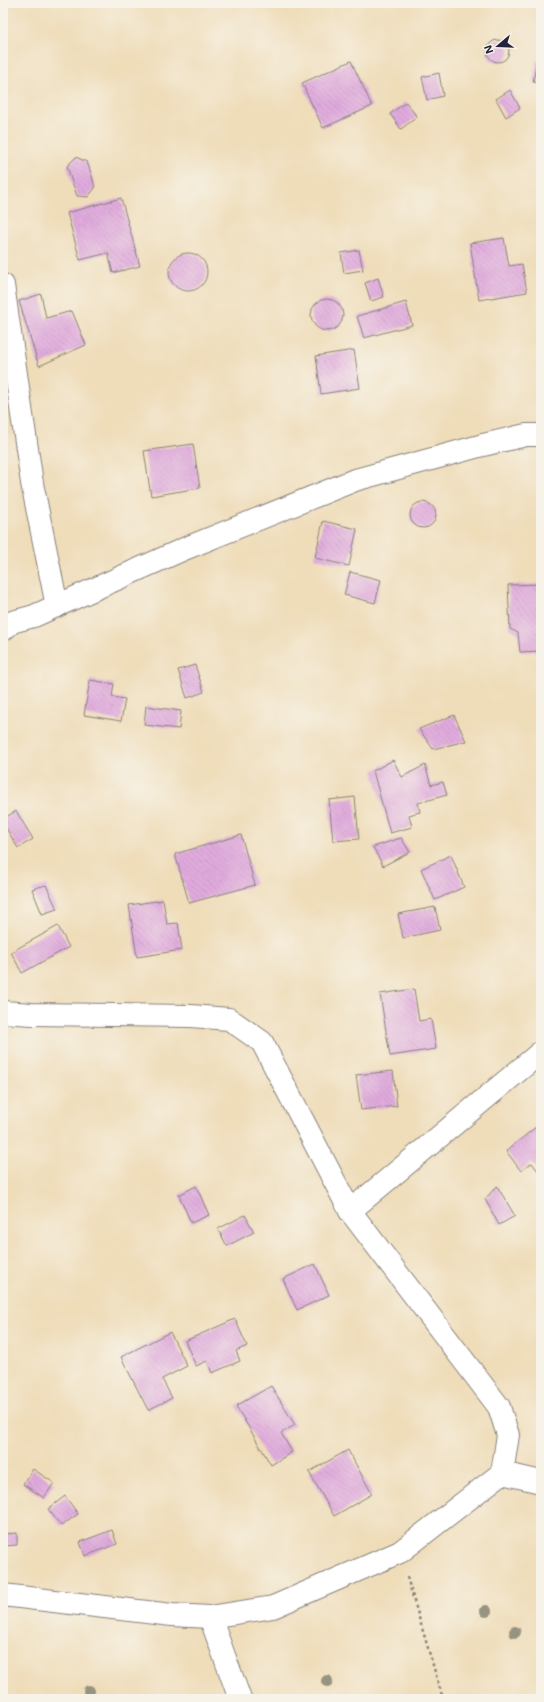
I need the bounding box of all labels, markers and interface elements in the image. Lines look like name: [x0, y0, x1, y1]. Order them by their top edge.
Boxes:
north arrow: [478, 26, 518, 66]
text: N: [480, 43, 497, 56]

